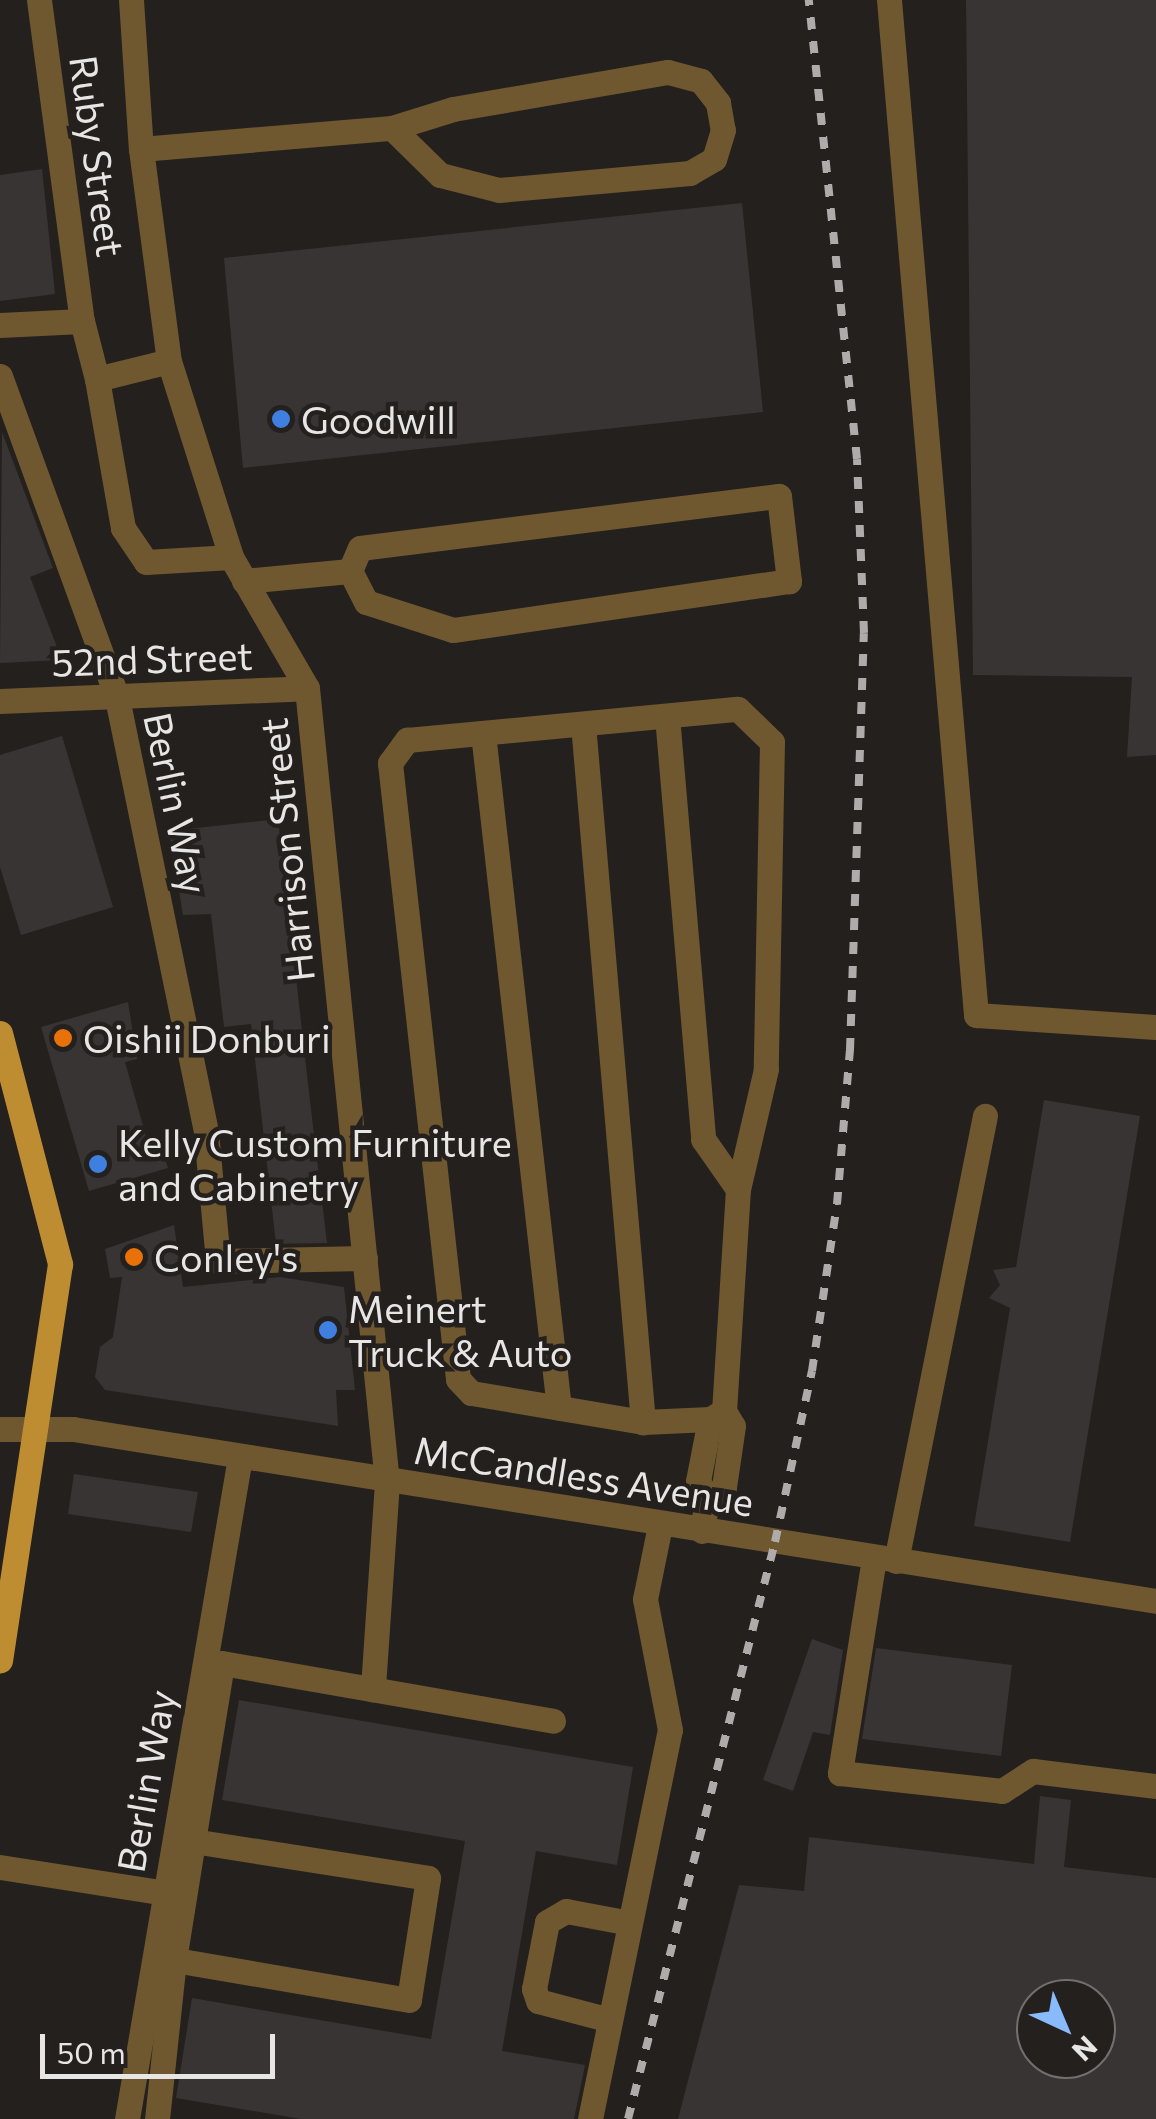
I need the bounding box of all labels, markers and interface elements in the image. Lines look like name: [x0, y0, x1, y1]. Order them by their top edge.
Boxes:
street label: Ruby Street: [61, 52, 135, 260]
place label: Goodwill: [301, 396, 456, 442]
marker: Goodwill: [270, 408, 292, 430]
street label: 52nd Street: [51, 632, 253, 684]
street label: Berlin Way: [136, 708, 218, 898]
street label: Harrison Street: [249, 716, 323, 984]
place label: Oishii Donburi: [83, 1015, 331, 1061]
marker: Oishii Donburi: [52, 1027, 74, 1049]
place label: Kelly Custom Furniture and Cabinetry: [118, 1119, 512, 1208]
marker: Kelly Custom Furniture and Cabinetry: [87, 1153, 109, 1175]
place label: Conley's: [154, 1234, 298, 1280]
marker: Conley's: [123, 1246, 145, 1268]
place label: Meinert Truck & Auto: [348, 1285, 572, 1375]
marker: Meinert Truck & Auto: [317, 1319, 339, 1341]
street label: McCandless Avenue: [411, 1426, 757, 1524]
street label: Berlin Way: [107, 1686, 183, 1876]
north arrow: [1016, 1979, 1116, 2079]
scale bar: [45, 2014, 280, 2076]
text: N: [1066, 2030, 1105, 2069]
text: 50 m: [57, 2033, 126, 2070]

